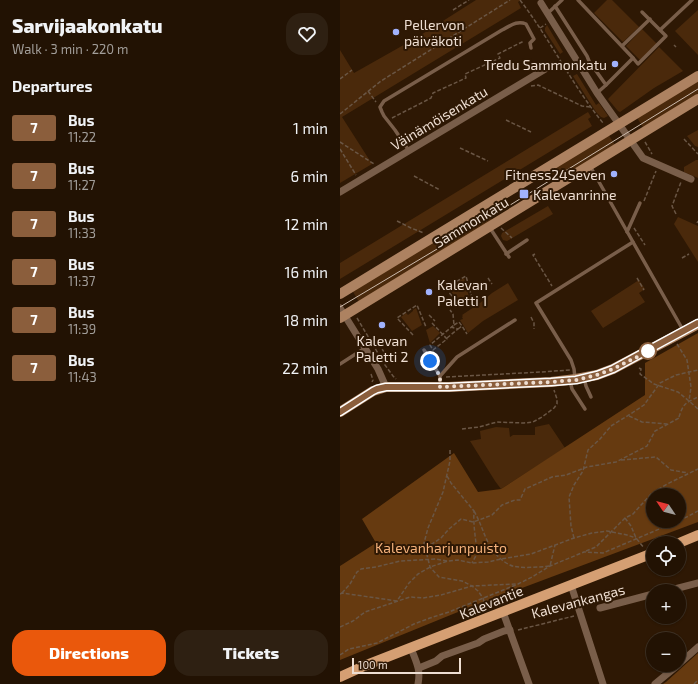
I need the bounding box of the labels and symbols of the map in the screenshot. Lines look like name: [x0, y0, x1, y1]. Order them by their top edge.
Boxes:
place label: Pellervon päiväkoti: [404, 16, 465, 49]
marker: Pellervon päiväkoti: [391, 27, 401, 37]
place label: Tredu Sammonkatu: [484, 56, 607, 73]
marker: Tredu Sammonkatu: [610, 59, 620, 69]
street label: Väinämöisenkatu: [388, 82, 490, 154]
place label: Fitness24Seven: [505, 166, 606, 183]
marker: Fitness24Seven: [609, 169, 619, 179]
place label: Kalevanrinne: [533, 186, 617, 203]
marker: Kalevanrinne: [518, 188, 530, 200]
street label: Sammonkatu: [431, 193, 511, 251]
place label: Kalevan Paletti 1: [437, 276, 488, 309]
marker: Kalevan Paletti 1: [424, 287, 434, 297]
marker: Kalevan Paletti 2: [377, 320, 387, 330]
place label: Kalevan Paletti 2: [356, 332, 408, 365]
unlabelled marker: [639, 342, 657, 360]
your location: [420, 351, 440, 371]
north arrow: [646, 488, 686, 528]
park label: Kalevanharjunpuisto: [375, 539, 507, 556]
street label: Kalevankangas: [529, 580, 627, 622]
street label: Kalevantie: [457, 582, 525, 622]
scale bar: [352, 656, 461, 675]

